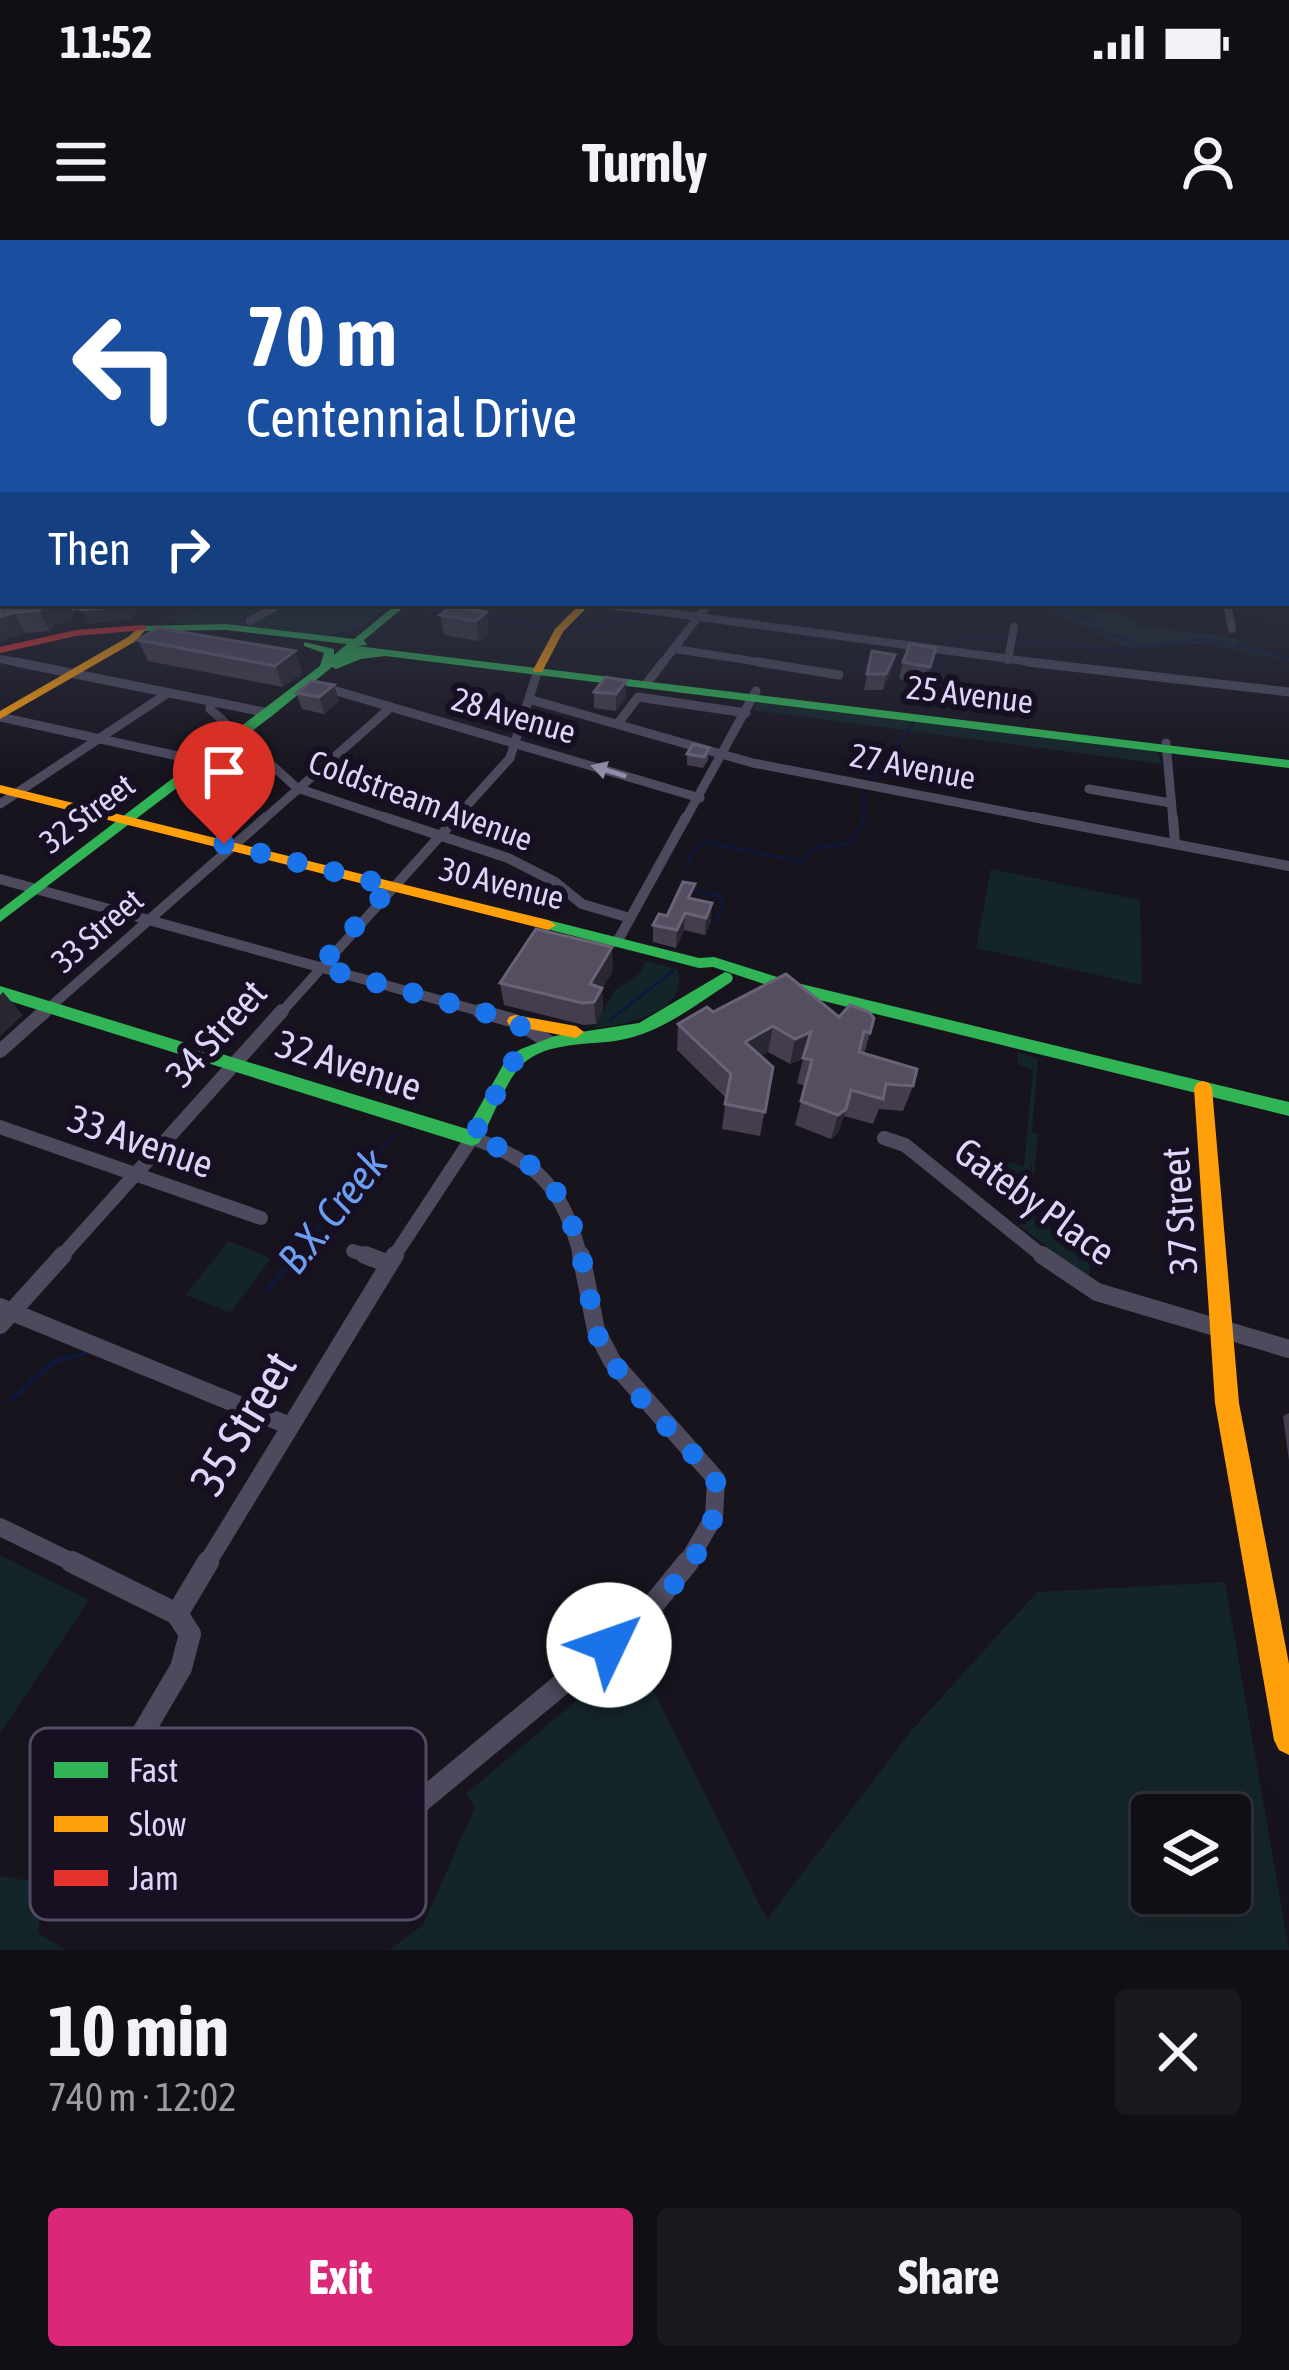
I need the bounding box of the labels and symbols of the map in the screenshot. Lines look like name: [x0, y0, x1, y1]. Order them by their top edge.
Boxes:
street label: 25 Avenue: [905, 667, 1035, 721]
street label: 28 Avenue: [448, 679, 580, 751]
pin: [173, 721, 275, 844]
street label: 27 Avenue: [847, 735, 979, 797]
street label: Coldstream Avenue: [304, 742, 538, 858]
one-way arrow: [590, 761, 627, 779]
street label: 32 Street: [32, 765, 142, 861]
street label: 30 Avenue: [436, 849, 568, 917]
street label: 33 Street: [44, 880, 150, 980]
street label: 34 Street: [157, 971, 275, 1095]
street label: 32 Avenue: [271, 1021, 427, 1109]
street label: 33 Avenue: [63, 1096, 219, 1186]
street label: Gateby Place: [947, 1128, 1123, 1274]
water label: B.X. Creek: [268, 1139, 397, 1283]
street label: 37 Street: [1153, 1146, 1205, 1276]
street label: 35 Street: [179, 1341, 307, 1504]
position arrow: [546, 1582, 672, 1708]
legend: [30, 1728, 426, 1920]
text: Fast: [129, 1751, 178, 1789]
text: Slow: [129, 1805, 186, 1843]
text: Jam: [129, 1859, 179, 1897]

